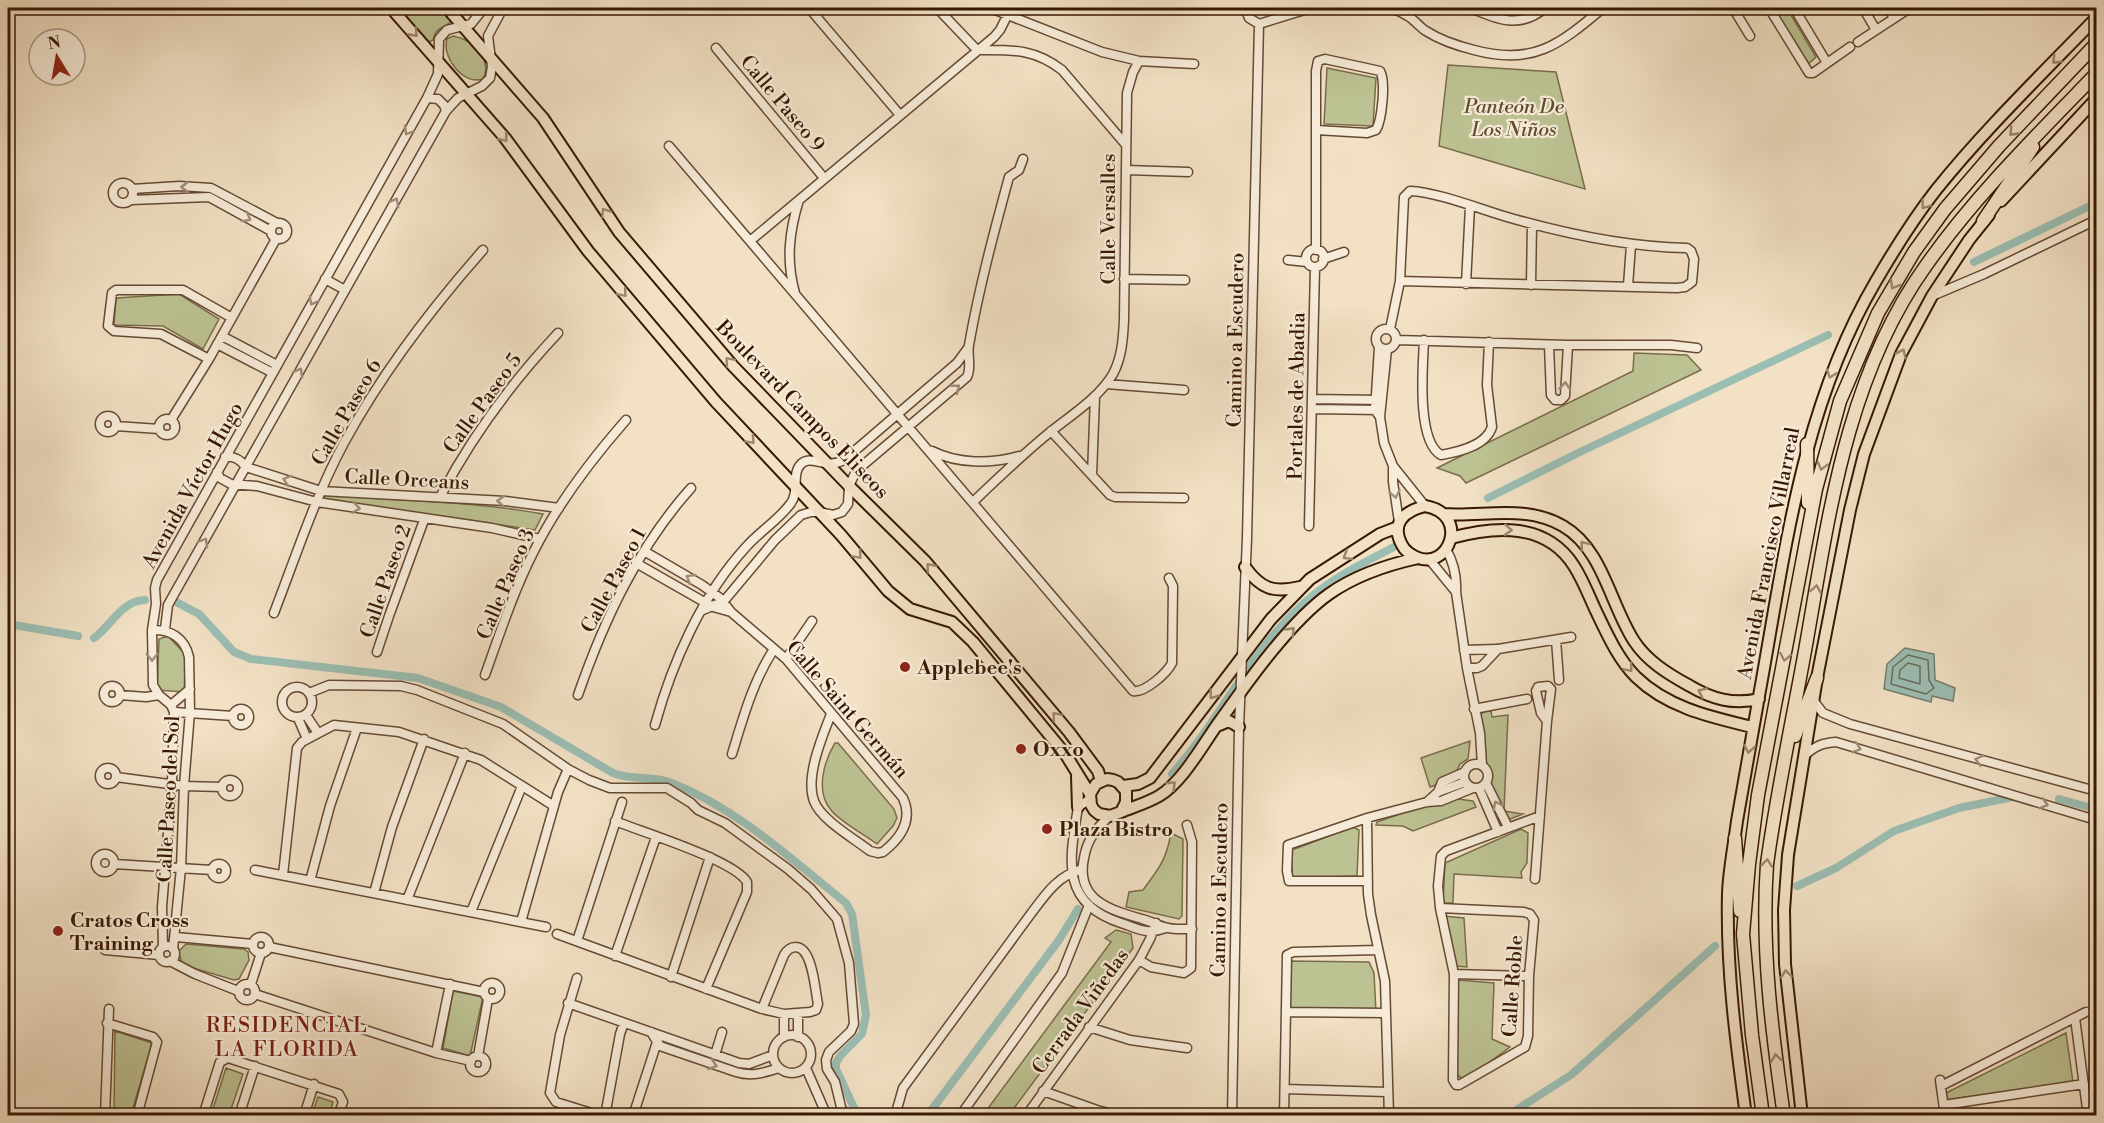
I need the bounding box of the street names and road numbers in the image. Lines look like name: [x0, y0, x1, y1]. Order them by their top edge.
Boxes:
street label: Calle Paseo 9: [734, 50, 830, 158]
street label: Calle Versalles: [1097, 154, 1122, 284]
street label: Camino a Escudero: [1222, 252, 1251, 428]
street label: Portales de Abadia: [1284, 311, 1311, 480]
street label: Boulevard Campos Eliseos: [709, 315, 894, 505]
street label: Calle Paseo 5: [438, 349, 528, 459]
street label: Calle Paseo 6: [307, 355, 388, 471]
street label: Avenida Víctor Hugo: [137, 398, 249, 574]
street label: Avenida Francisco Villarreal: [1733, 425, 1806, 683]
street label: Calle Orceans: [344, 465, 470, 496]
street label: Calle Paseo 2: [355, 521, 417, 641]
street label: Calle Paseo 1: [576, 524, 653, 638]
street label: Calle Paseo 3: [472, 525, 541, 644]
street label: Calle Saint Germán: [780, 636, 914, 784]
street label: Calle Paseo del Sol: [153, 715, 186, 883]
street label: Camino a Escudero: [1206, 802, 1235, 978]
street label: Calle Roble: [1497, 934, 1530, 1038]
street label: Cerrada Viñedas: [1027, 944, 1135, 1080]

